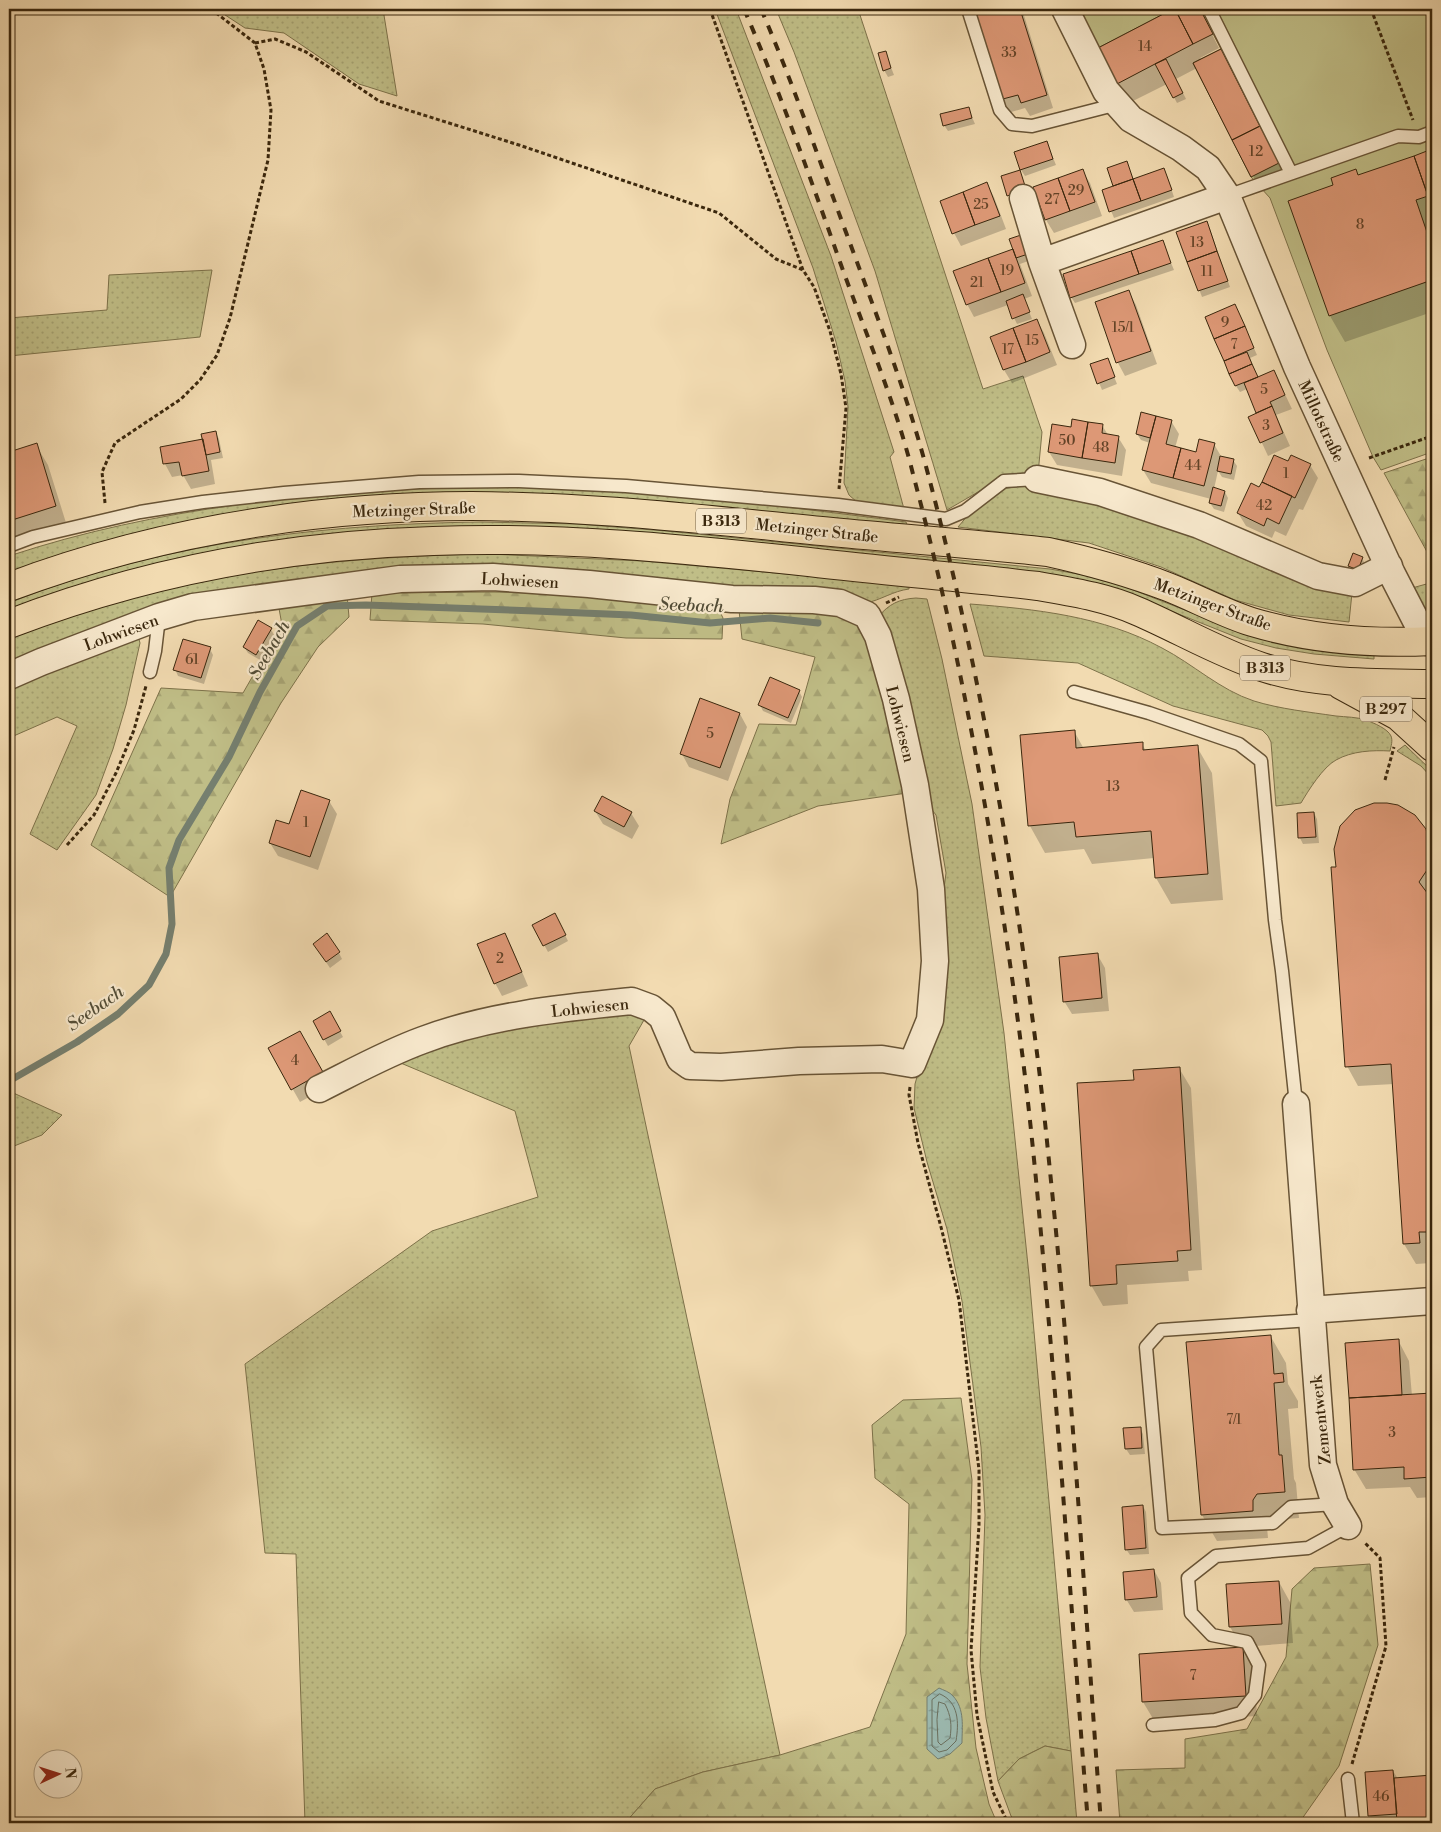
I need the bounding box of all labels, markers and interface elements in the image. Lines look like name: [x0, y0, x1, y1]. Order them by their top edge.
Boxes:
house number: 14: [1138, 38, 1152, 56]
house number: 33: [1001, 44, 1017, 62]
house number: 12: [1249, 143, 1263, 161]
house number: 29: [1068, 182, 1084, 200]
house number: 27: [1045, 191, 1059, 209]
house number: 25: [973, 196, 989, 214]
house number: 8: [1356, 216, 1364, 234]
house number: 13: [1190, 234, 1204, 252]
house number: 19: [1000, 262, 1014, 280]
house number: 11: [1201, 263, 1213, 281]
house number: 21: [970, 274, 984, 292]
house number: 9: [1221, 314, 1229, 332]
house number: 15/1: [1112, 319, 1134, 337]
house number: 15: [1025, 332, 1039, 350]
house number: 7: [1230, 336, 1238, 354]
house number: 17: [1002, 341, 1014, 359]
street label: Millotstraße: [1293, 377, 1349, 466]
house number: 5: [1260, 381, 1268, 399]
house number: 3: [1262, 417, 1270, 435]
house number: 50: [1059, 432, 1076, 450]
house number: 48: [1093, 439, 1109, 457]
house number: 44: [1185, 457, 1201, 475]
house number: 1: [1283, 465, 1289, 483]
house number: 42: [1256, 497, 1272, 515]
street label: Metzinger Straße: [352, 498, 476, 522]
road number: B 313: [696, 508, 746, 534]
street label: Metzinger Straße: [754, 515, 879, 547]
street label: Lohwiesen: [480, 569, 560, 593]
street label: Metzinger Straße: [1151, 574, 1274, 635]
water label: Seebach: [658, 593, 725, 618]
street label: Lohwiesen: [81, 610, 162, 656]
water label: Seebach: [243, 616, 296, 684]
house number: 61: [185, 651, 199, 669]
road number: B 313: [1240, 656, 1290, 680]
street label: Lohwiesen: [881, 684, 919, 765]
road number: B 297: [1360, 696, 1412, 722]
house number: 5: [706, 725, 714, 743]
house number: 13: [1106, 778, 1120, 796]
house number: 1: [303, 814, 309, 832]
house number: 2: [496, 950, 504, 968]
water label: Seebach: [62, 980, 129, 1036]
street label: Lohwiesen: [550, 994, 630, 1022]
house number: 4: [291, 1052, 299, 1070]
street label: Zementwerk: [1306, 1373, 1336, 1466]
house number: 7/1: [1226, 1411, 1242, 1429]
house number: 3: [1388, 1424, 1396, 1442]
house number: 7: [1189, 1667, 1197, 1685]
north arrow: [32, 1750, 82, 1800]
text: N: [61, 1767, 79, 1779]
house number: 46: [1373, 1788, 1390, 1806]

